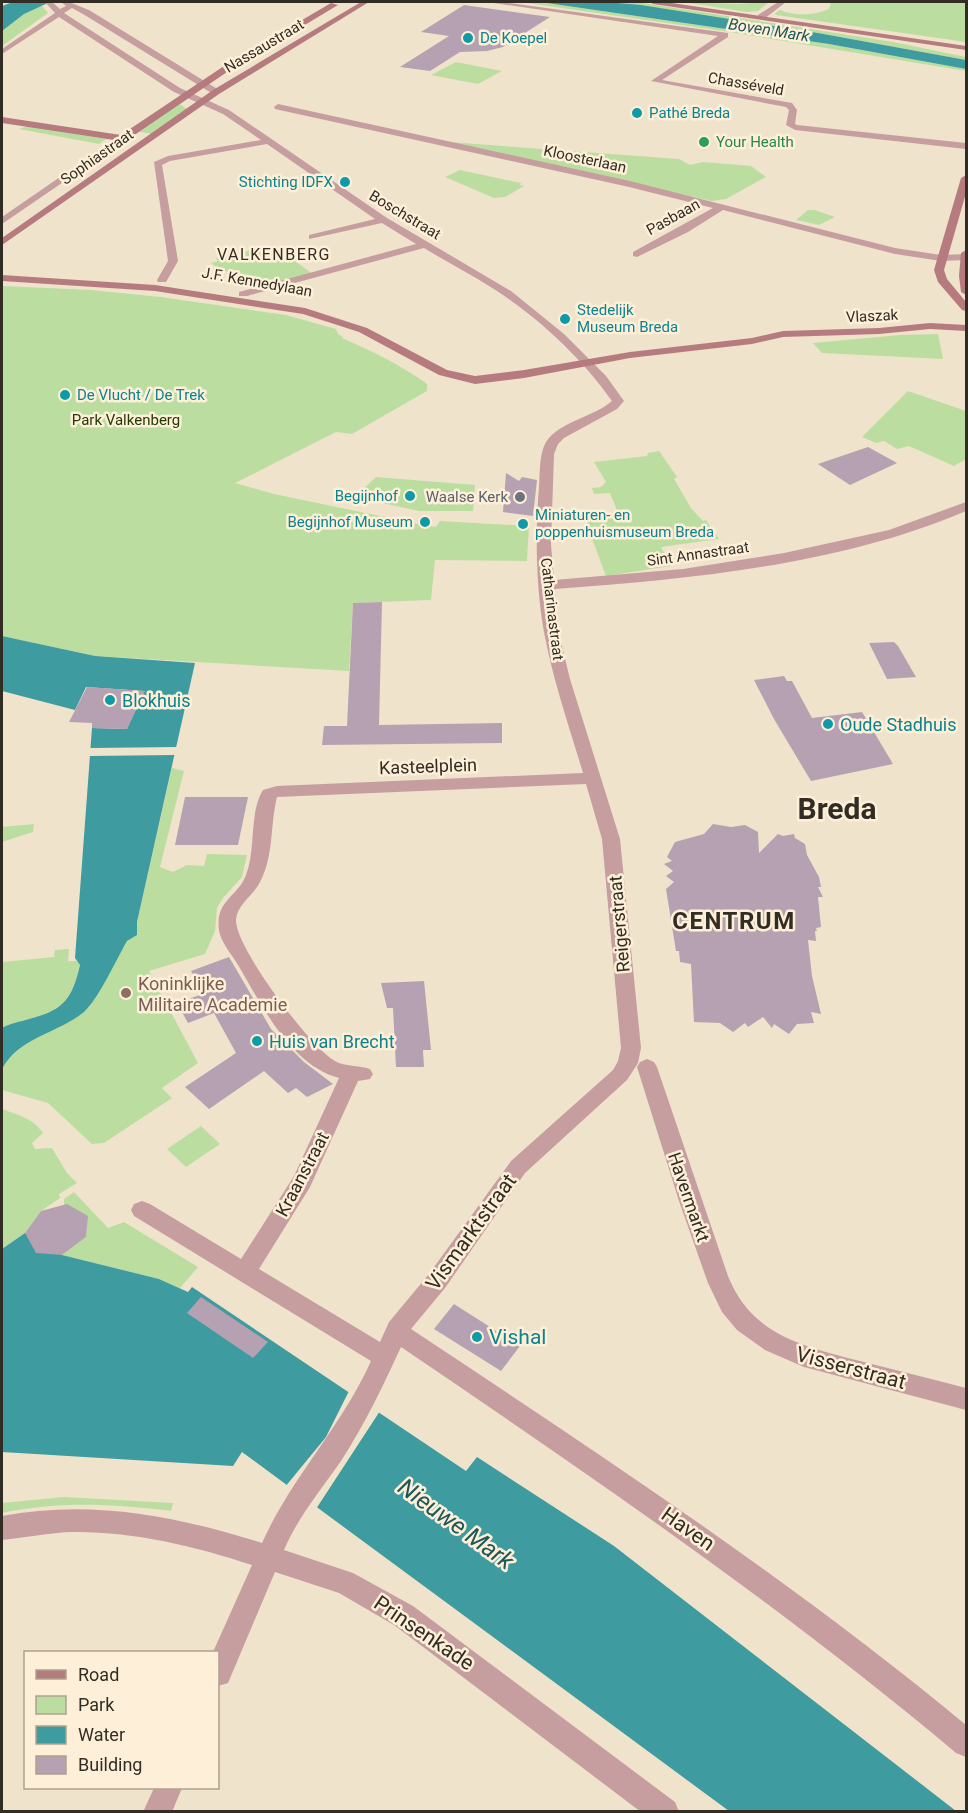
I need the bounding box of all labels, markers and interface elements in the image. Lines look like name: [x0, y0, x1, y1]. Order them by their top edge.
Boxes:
water label: Boven Mark: [727, 14, 812, 46]
street label: Nassaustraat: [221, 15, 307, 77]
place label: De Koepel: [480, 29, 547, 47]
marker: De Koepel: [461, 31, 475, 45]
street label: Chasséveld: [707, 68, 785, 100]
place label: Pathé Breda: [649, 104, 730, 122]
marker: Pathé Breda: [630, 106, 644, 120]
street label: Sophiastraat: [57, 125, 137, 189]
place label: Your Health: [716, 133, 794, 151]
marker: Your Health: [697, 135, 711, 149]
street label: Kloosterlaan: [542, 141, 628, 177]
place label: Stichting IDFX: [239, 173, 334, 191]
marker: Stichting IDFX: [338, 175, 352, 189]
street label: Boschstraat: [366, 187, 444, 243]
street label: Pasbaan: [643, 195, 703, 239]
district label: VALKENBERG: [217, 245, 331, 264]
street label: J.F. Kennedylaan: [200, 263, 314, 301]
place label: Stedelijk Museum Breda: [577, 301, 678, 336]
street label: Vlaszak: [845, 306, 899, 326]
marker: Stedelijk Museum Breda: [558, 312, 572, 326]
place label: De Vlucht / De Trek: [77, 386, 205, 404]
marker: De Vlucht / De Trek: [58, 388, 72, 402]
park label: Park Valkenberg: [72, 411, 180, 429]
place label: Begijnhof: [335, 487, 399, 505]
place label: Waalse Kerk: [426, 488, 508, 506]
marker: Begijnhof: [403, 489, 417, 503]
marker: Waalse Kerk: [513, 490, 527, 504]
place label: Miniaturen- en poppenhuismuseum Breda: [535, 506, 714, 541]
place label: Begijnhof Museum: [288, 513, 413, 531]
marker: Begijnhof Museum: [418, 515, 432, 529]
marker: Miniaturen- en poppenhuismuseum Breda: [516, 517, 530, 531]
street label: Sint Annastraat: [646, 538, 750, 570]
street label: Catharinastraat: [537, 557, 567, 661]
place label: Blokhuis: [122, 690, 190, 711]
marker: Blokhuis: [103, 693, 117, 707]
place label: Oude Stadhuis: [840, 714, 957, 735]
marker: Oude Stadhuis: [821, 717, 835, 731]
street label: Kasteelplein: [379, 754, 477, 778]
district label: Breda: [798, 791, 877, 826]
street label: Reigerstraat: [604, 875, 634, 973]
district label: CENTRUM: [672, 907, 796, 935]
place label: Koninklijke Militaire Academie: [138, 973, 287, 1015]
marker: Koninklijke Militaire Academie: [119, 986, 133, 1000]
place label: Huis van Brecht: [269, 1031, 395, 1052]
marker: Huis van Brecht: [250, 1034, 264, 1048]
street label: Kraanstraat: [271, 1128, 333, 1220]
street label: Havermarkt: [664, 1149, 714, 1245]
street label: Vismarktstraat: [421, 1169, 521, 1295]
place label: Vishal: [489, 1325, 546, 1349]
marker: Vishal: [470, 1330, 484, 1344]
street label: Visserstraat: [794, 1342, 909, 1394]
water label: Nieuwe Mark: [393, 1473, 520, 1576]
street label: Haven: [657, 1502, 719, 1556]
street label: Prinsenkade: [369, 1591, 479, 1675]
legend: [24, 1651, 219, 1789]
text: Road: [78, 1664, 119, 1685]
text: Park: [78, 1694, 115, 1715]
text: Water: [78, 1724, 125, 1745]
text: Building: [78, 1754, 142, 1775]

